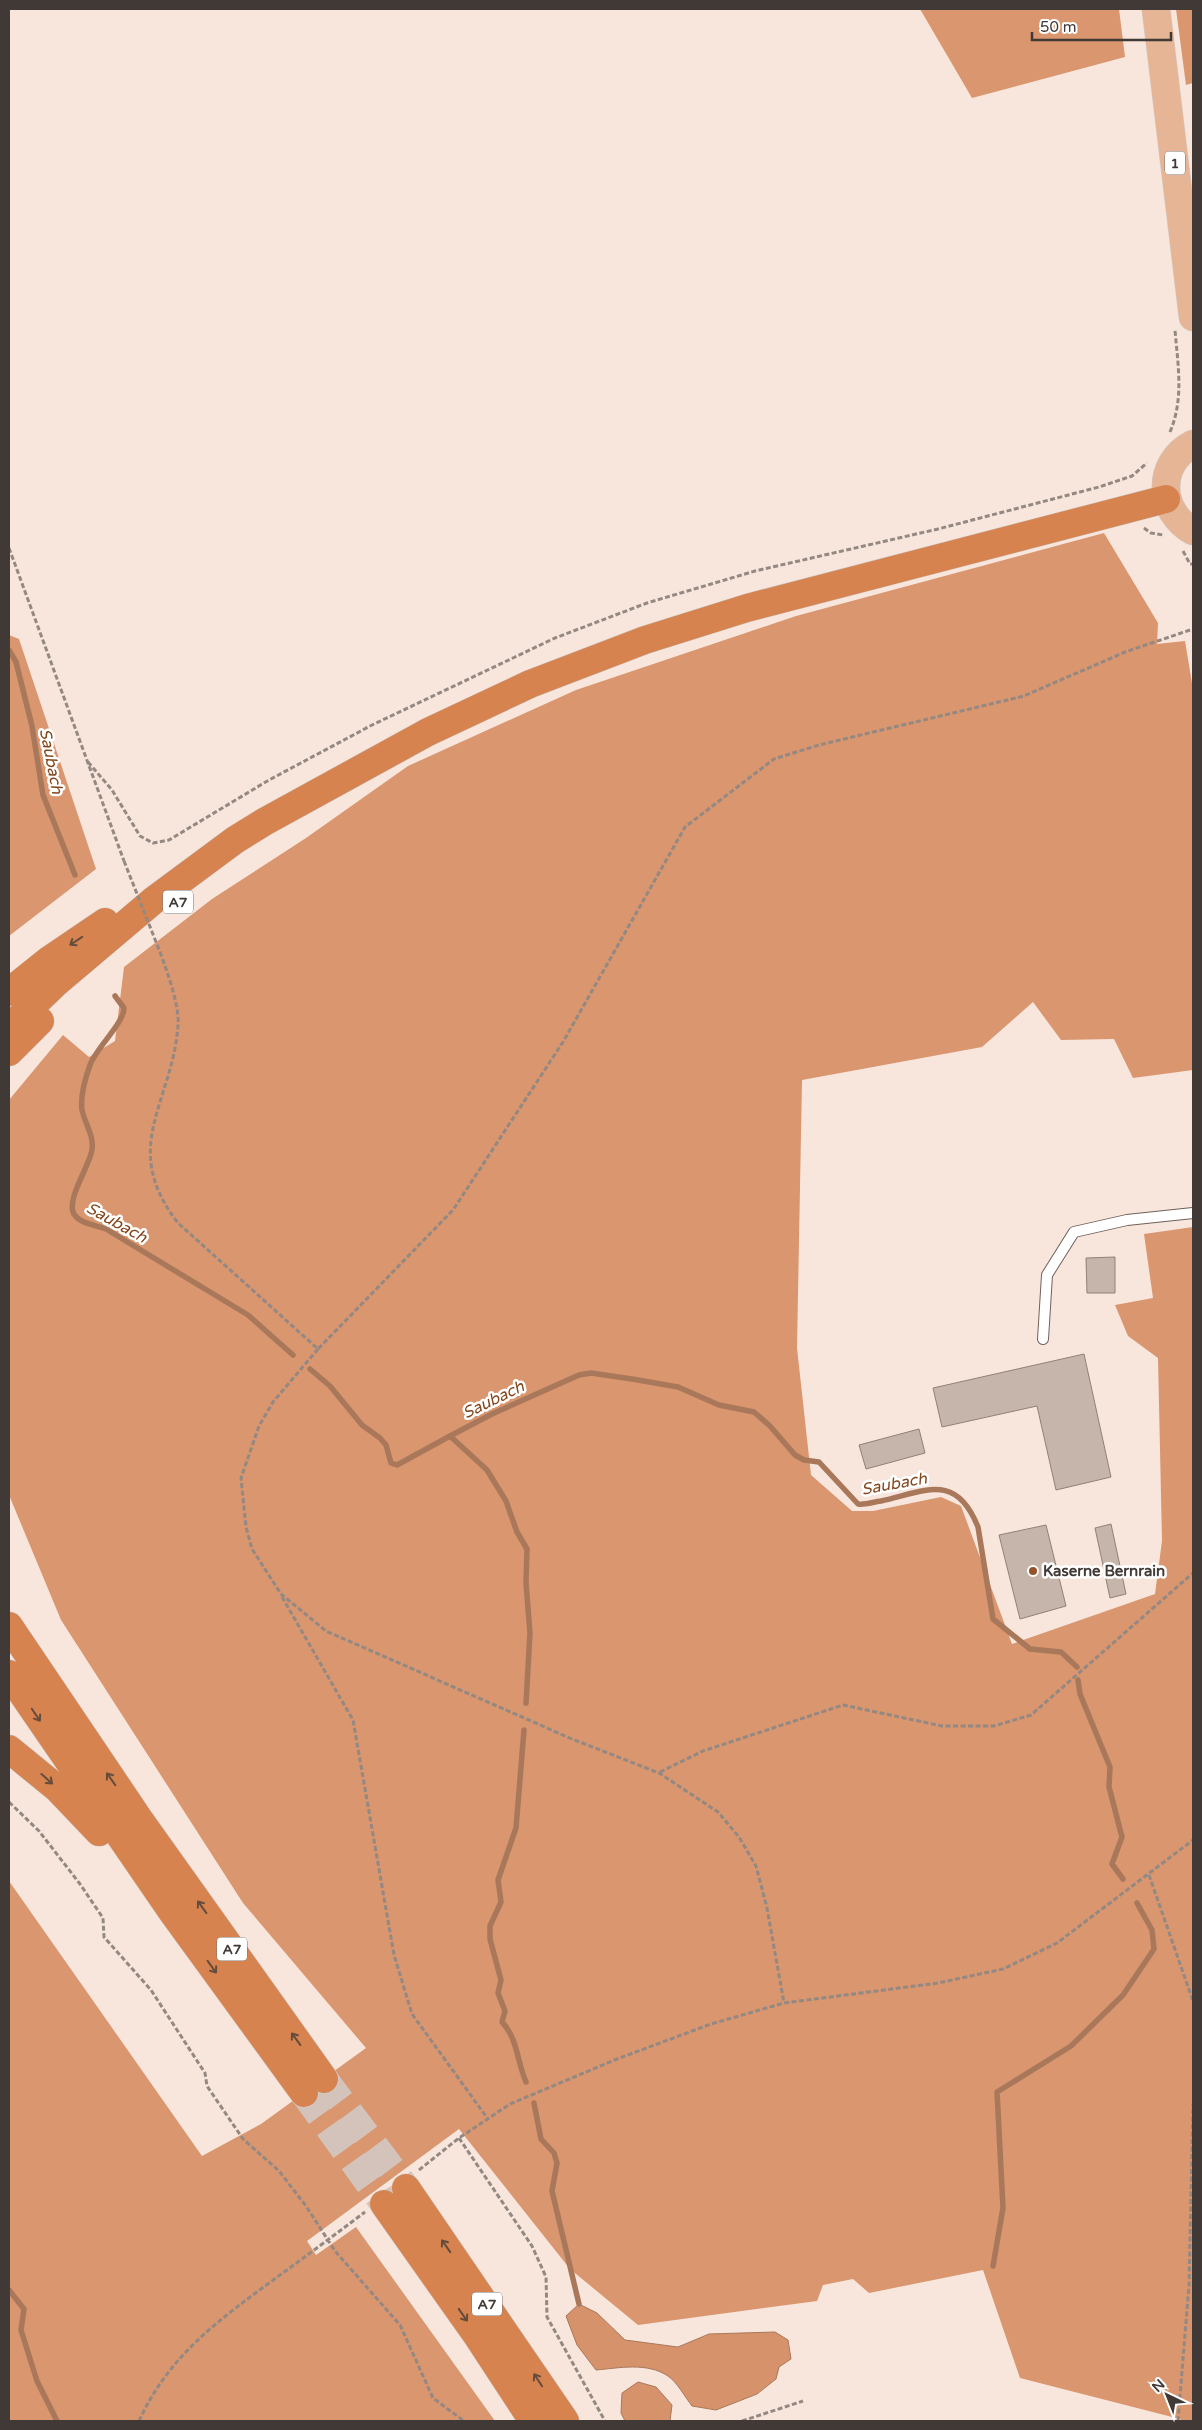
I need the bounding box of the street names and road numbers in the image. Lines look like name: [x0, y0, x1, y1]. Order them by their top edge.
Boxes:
road number: 1: [1165, 152, 1185, 174]
road number: A7: [163, 890, 193, 914]
road number: A7: [217, 1938, 247, 1960]
road number: A7: [472, 2292, 502, 2316]

